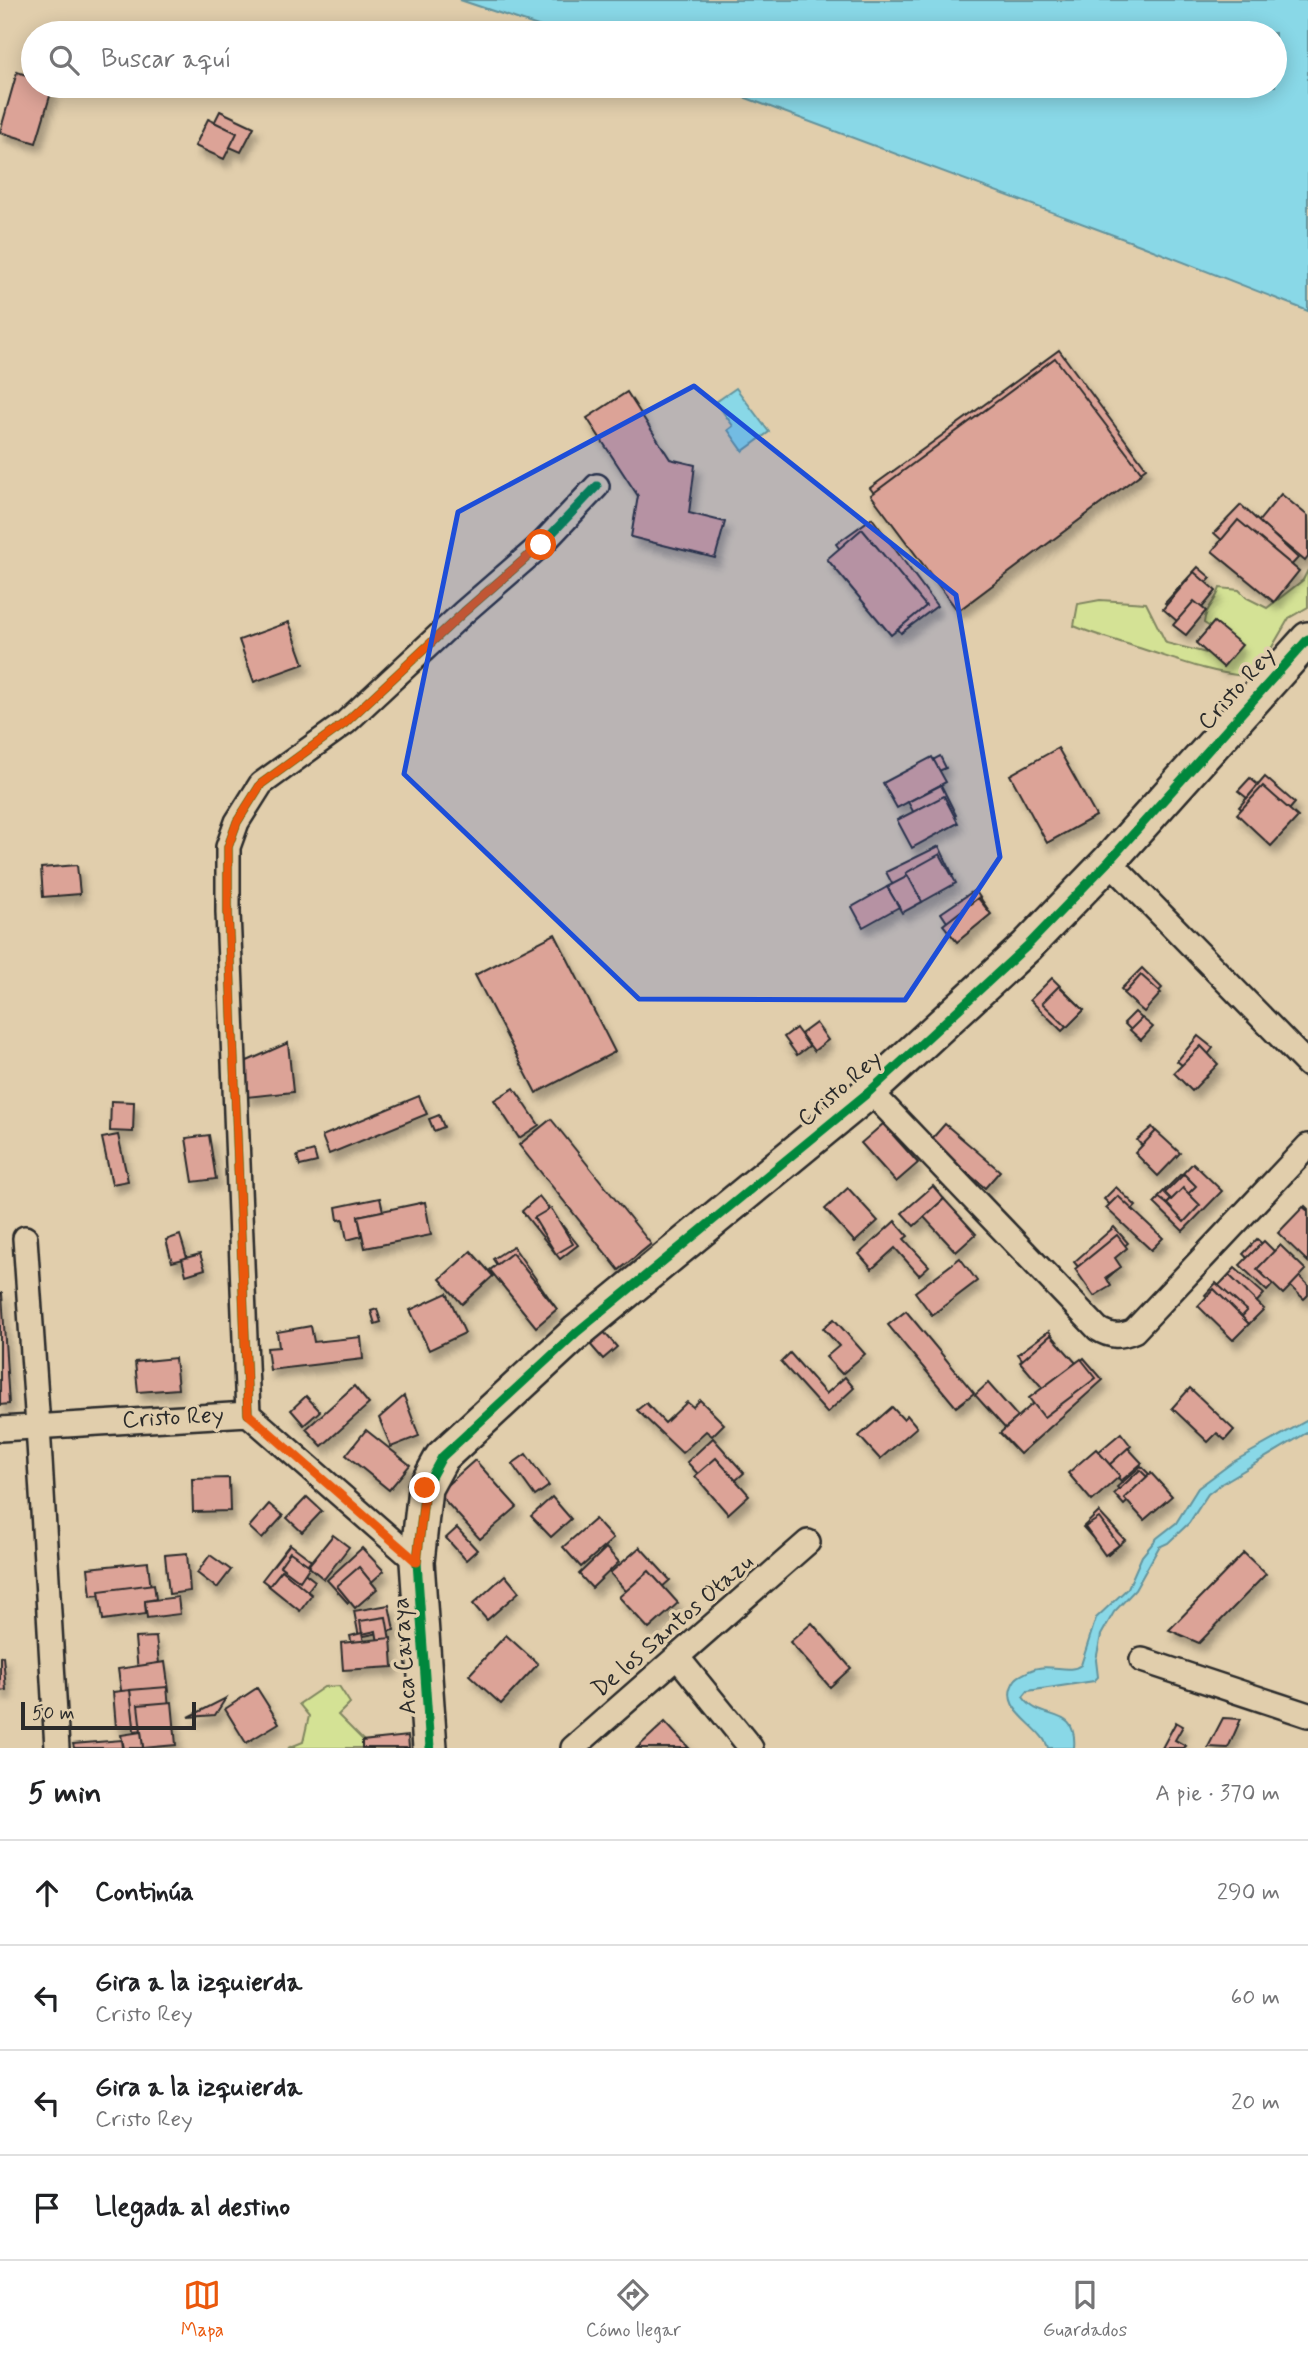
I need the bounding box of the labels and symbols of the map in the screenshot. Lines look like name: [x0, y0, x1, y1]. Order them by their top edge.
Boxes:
route start: [525, 529, 556, 560]
street label: Cristo Rey: [1191, 641, 1283, 737]
street label: Cristo Rey: [791, 1044, 889, 1134]
street label: Cristo Rey: [121, 1400, 225, 1436]
route end: [409, 1472, 440, 1503]
street label: De los Santos Otazu: [586, 1547, 760, 1705]
street label: Aca Caraya: [385, 1596, 425, 1716]
scale bar: [21, 1699, 196, 1731]

